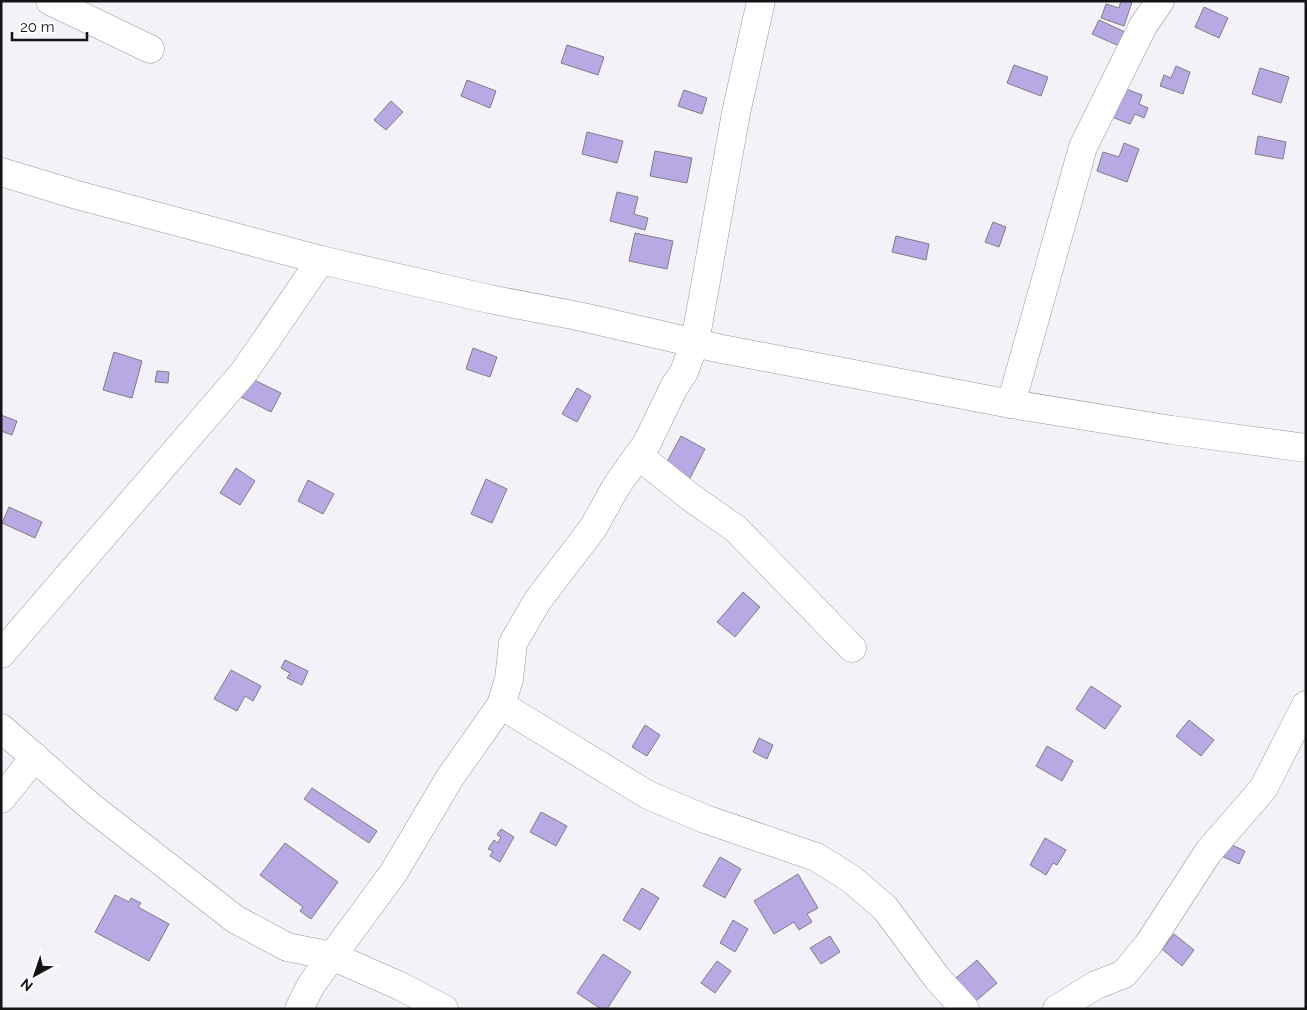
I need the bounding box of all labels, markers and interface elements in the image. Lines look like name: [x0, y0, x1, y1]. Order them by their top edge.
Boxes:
scale bar: [12, 10, 88, 42]
text: 20 m: [20, 18, 55, 36]
north arrow: [10, 950, 60, 1000]
text: N: [17, 975, 36, 995]

